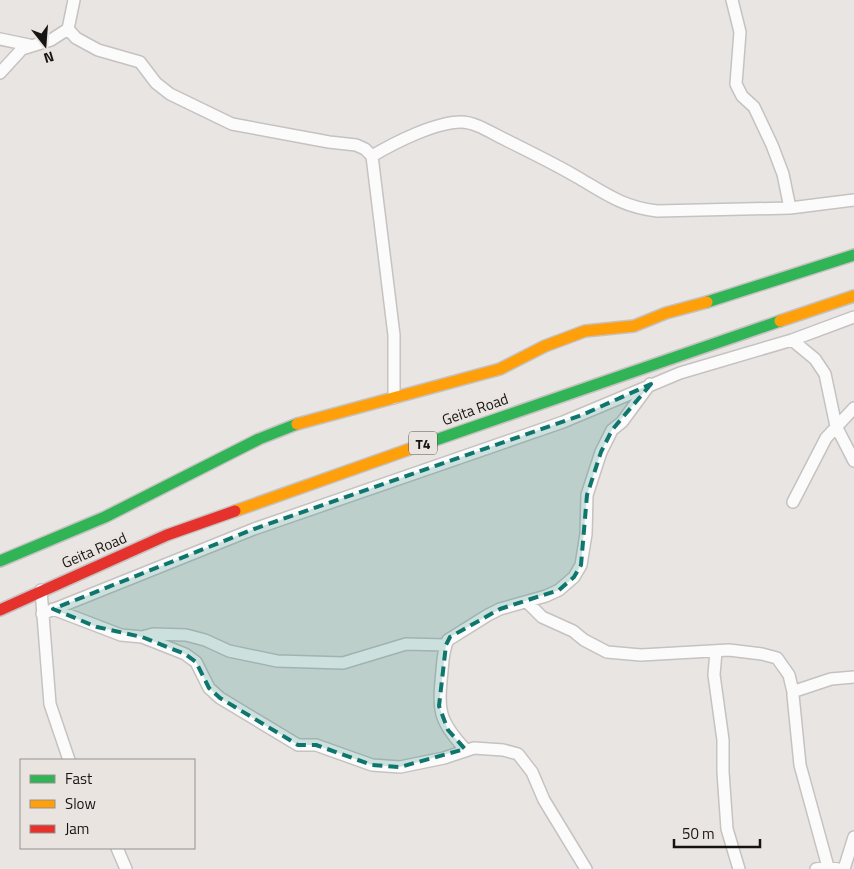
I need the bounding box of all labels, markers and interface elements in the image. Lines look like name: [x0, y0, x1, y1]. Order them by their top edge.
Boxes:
north arrow: [20, 20, 70, 70]
text: N: [41, 46, 57, 69]
street label: Geita Road: [439, 387, 511, 431]
road number: T4: [409, 432, 437, 454]
street label: Geita Road: [58, 526, 130, 574]
legend: [20, 759, 195, 849]
text: Fast: [65, 767, 93, 790]
text: Slow: [65, 792, 96, 815]
scale bar: [674, 816, 760, 848]
text: Jam: [65, 817, 89, 840]
text: 50 m: [682, 822, 715, 845]

